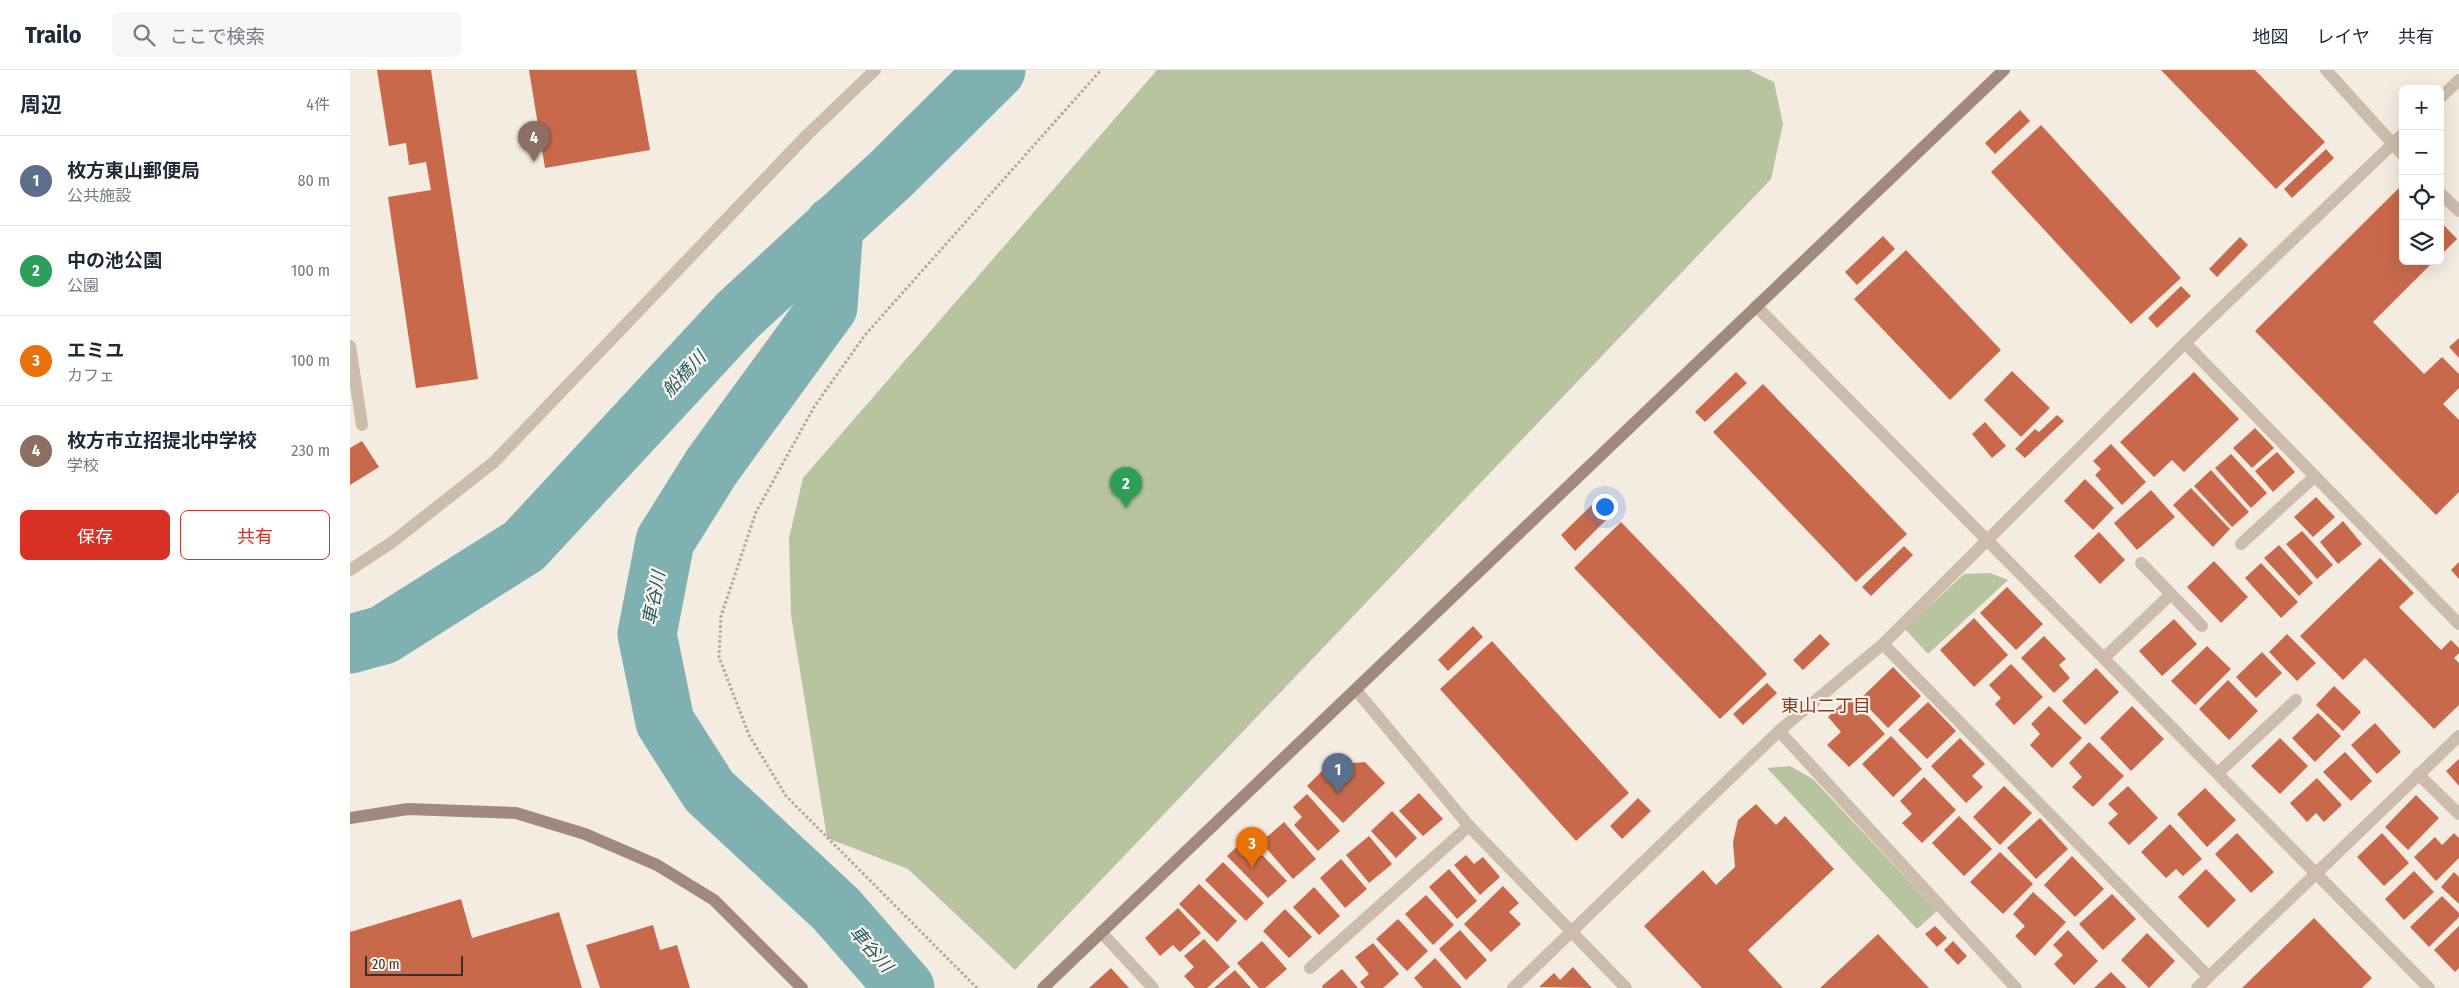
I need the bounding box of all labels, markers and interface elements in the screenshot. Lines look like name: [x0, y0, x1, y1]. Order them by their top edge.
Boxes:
search box: [112, 12, 462, 57]
text: Trailo: [25, 21, 82, 49]
icon: search: [130, 21, 158, 49]
text: ここで検索: [170, 25, 265, 48]
text: 地図: [2253, 26, 2289, 48]
text: レイヤ: [2317, 26, 2370, 48]
text: 共有: [2398, 26, 2434, 48]
map controls: [2399, 85, 2444, 265]
button: +: [2399, 85, 2444, 130]
text: 周辺: [20, 92, 62, 118]
text: 4件: [306, 95, 330, 114]
pin: 4: [518, 121, 550, 162]
button: −: [2399, 130, 2444, 175]
text: 枚方東山郵便局: [67, 159, 200, 182]
text: 1: [33, 171, 39, 190]
text: 80 m: [298, 171, 330, 190]
button: locate: [2399, 175, 2444, 220]
text: 公共施設: [67, 186, 131, 205]
button: layers: [2399, 220, 2444, 265]
text: 中の池公園: [67, 249, 162, 272]
text: 2: [32, 261, 40, 280]
text: 100 m: [291, 261, 330, 280]
text: 公園: [67, 276, 99, 295]
text: エミユ: [67, 339, 124, 362]
water label: 船橋川: [658, 345, 712, 401]
text: 3: [32, 351, 40, 370]
text: 100 m: [291, 351, 330, 370]
text: カフェ: [67, 366, 115, 385]
text: 枚方市立招提北中学校: [67, 429, 257, 452]
text: 4: [32, 441, 40, 460]
text: 230 m: [291, 441, 330, 460]
text: 学校: [67, 456, 99, 475]
pin: 2: [1110, 467, 1142, 508]
your location: [1592, 494, 1618, 520]
button: 保存: [20, 510, 170, 560]
button: 共有: [180, 510, 330, 560]
water label: 車谷川: [638, 567, 670, 627]
district label: 東山二丁目: [1781, 695, 1871, 717]
pin: 1: [1322, 753, 1354, 794]
pin: 3: [1236, 827, 1268, 868]
water label: 車谷川: [845, 921, 898, 978]
scale bar: [365, 953, 462, 976]
text: 20 m: [372, 956, 400, 973]

